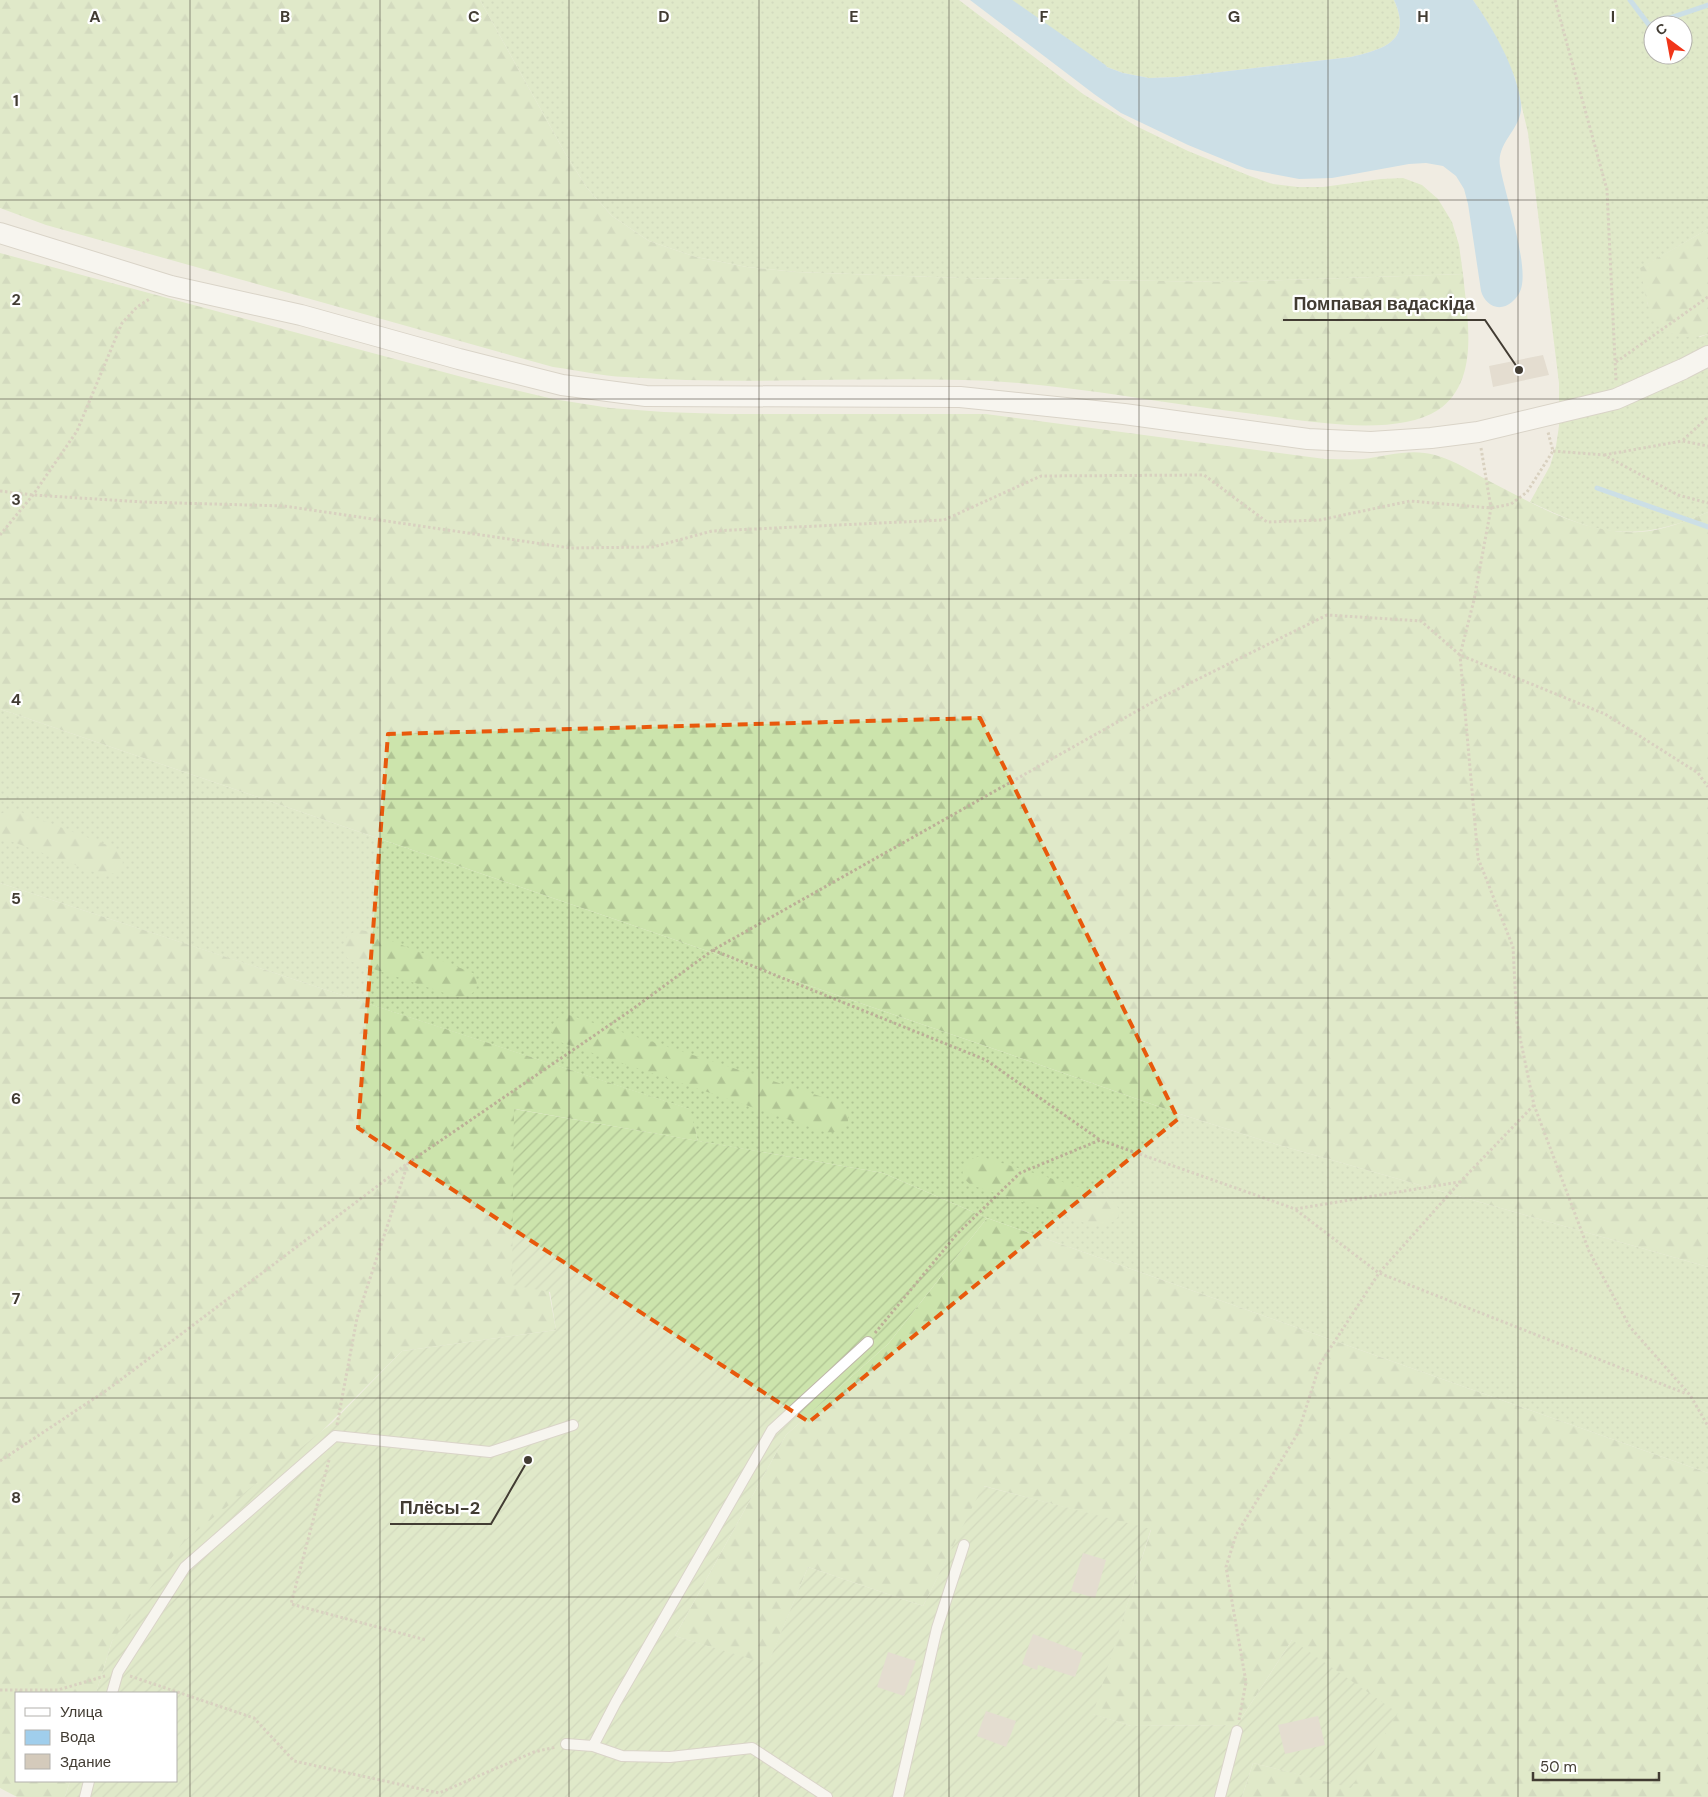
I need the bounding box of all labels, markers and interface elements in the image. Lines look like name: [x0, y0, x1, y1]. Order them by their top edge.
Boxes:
text: A: [89, 6, 101, 27]
text: B: [280, 6, 290, 27]
text: C: [468, 6, 480, 27]
text: D: [658, 6, 670, 27]
text: E: [849, 6, 859, 27]
text: F: [1040, 6, 1049, 27]
text: G: [1228, 6, 1240, 27]
text: H: [1417, 6, 1429, 27]
text: I: [1611, 6, 1615, 27]
north arrow: [1643, 15, 1693, 65]
text: С: [1652, 19, 1670, 39]
text: 1: [13, 90, 19, 111]
callout: Помпавая вадаскіда: [1283, 287, 1485, 320]
text: 2: [11, 289, 21, 310]
text: Помпавая вадаскіда: [1293, 292, 1476, 316]
text: 3: [11, 489, 21, 510]
text: 4: [11, 689, 21, 710]
text: 5: [11, 888, 21, 909]
text: 6: [11, 1088, 21, 1109]
text: 7: [12, 1288, 21, 1309]
text: 8: [11, 1487, 21, 1508]
callout: Плёсы-2: [390, 1491, 491, 1524]
text: Плёсы-2: [400, 1496, 480, 1520]
legend: [15, 1692, 178, 1782]
text: Улица: [60, 1702, 103, 1722]
text: Вода: [60, 1727, 96, 1747]
scale bar: [1533, 1750, 1659, 1782]
text: Здание: [60, 1752, 111, 1772]
text: 50 m: [1540, 1757, 1577, 1777]

